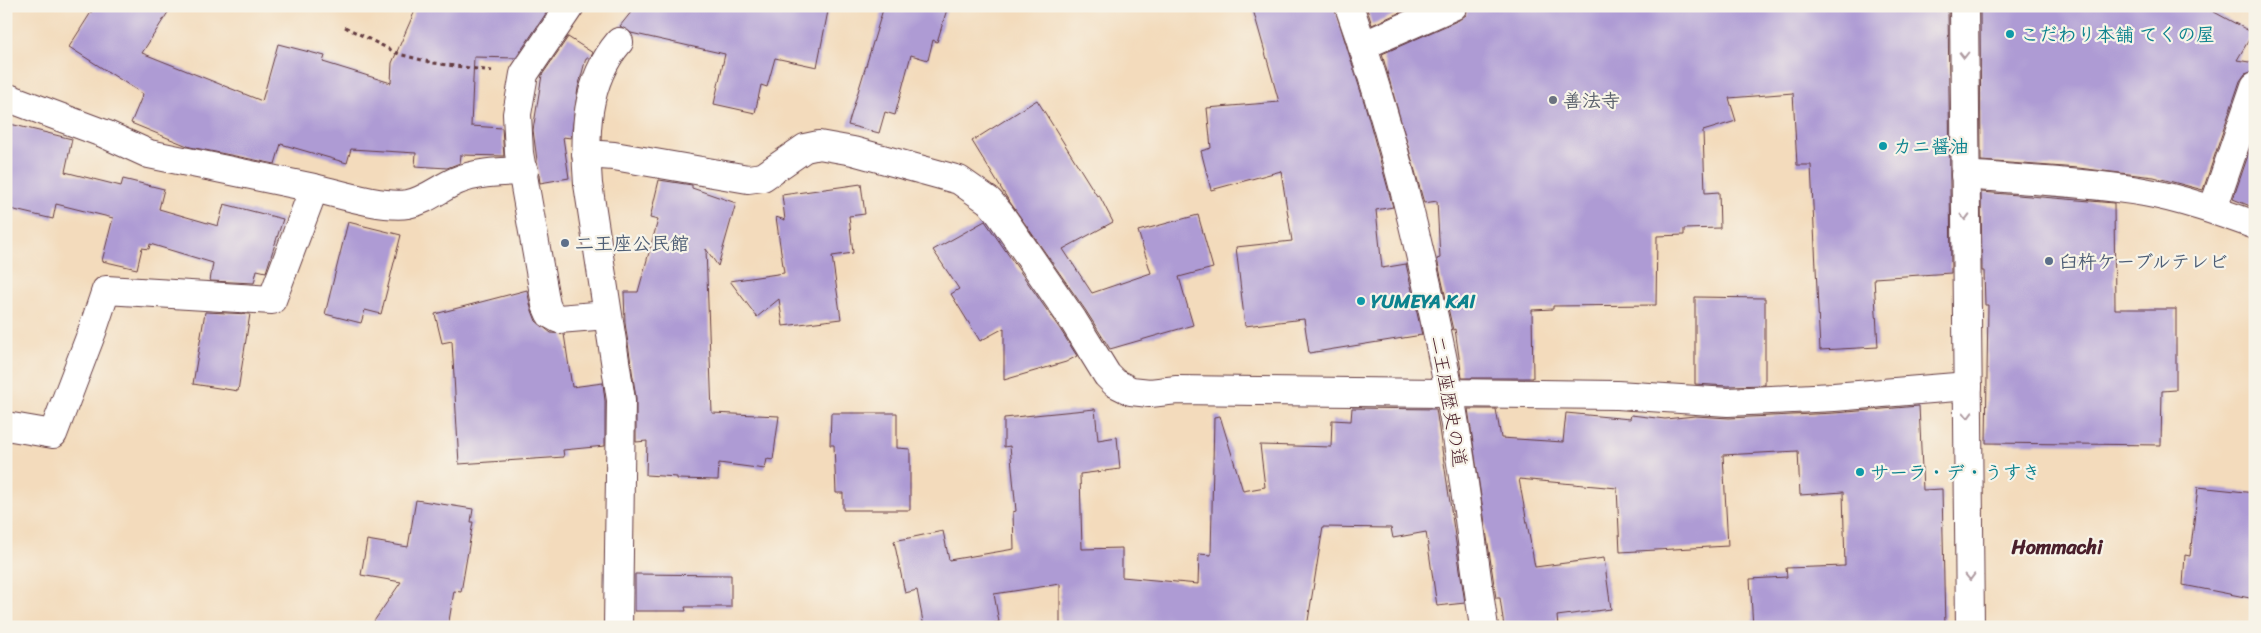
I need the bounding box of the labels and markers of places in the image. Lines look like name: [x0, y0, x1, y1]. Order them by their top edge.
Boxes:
place label: こだわり本舗 てくの屋: [2020, 18, 2215, 51]
marker: こだわり本舗 てくの屋: [2004, 28, 2016, 40]
place label: 善法寺: [1563, 84, 1620, 117]
marker: 善法寺: [1547, 94, 1559, 106]
place label: カニ醤油: [1893, 130, 1969, 163]
marker: カニ醤油: [1877, 140, 1889, 152]
place label: 二王座公民館: [575, 227, 689, 260]
marker: 二王座公民館: [559, 237, 571, 249]
place label: 臼杵ケーブルテレビ: [2059, 245, 2228, 278]
marker: 臼杵ケーブルテレビ: [2043, 255, 2055, 267]
place label: YUMEYA KAI: [1371, 285, 1477, 318]
marker: YUMEYA KAI: [1355, 295, 1367, 307]
place label: サーラ・デ・うすき: [1870, 456, 2041, 489]
marker: サーラ・デ・うすき: [1854, 466, 1866, 478]

